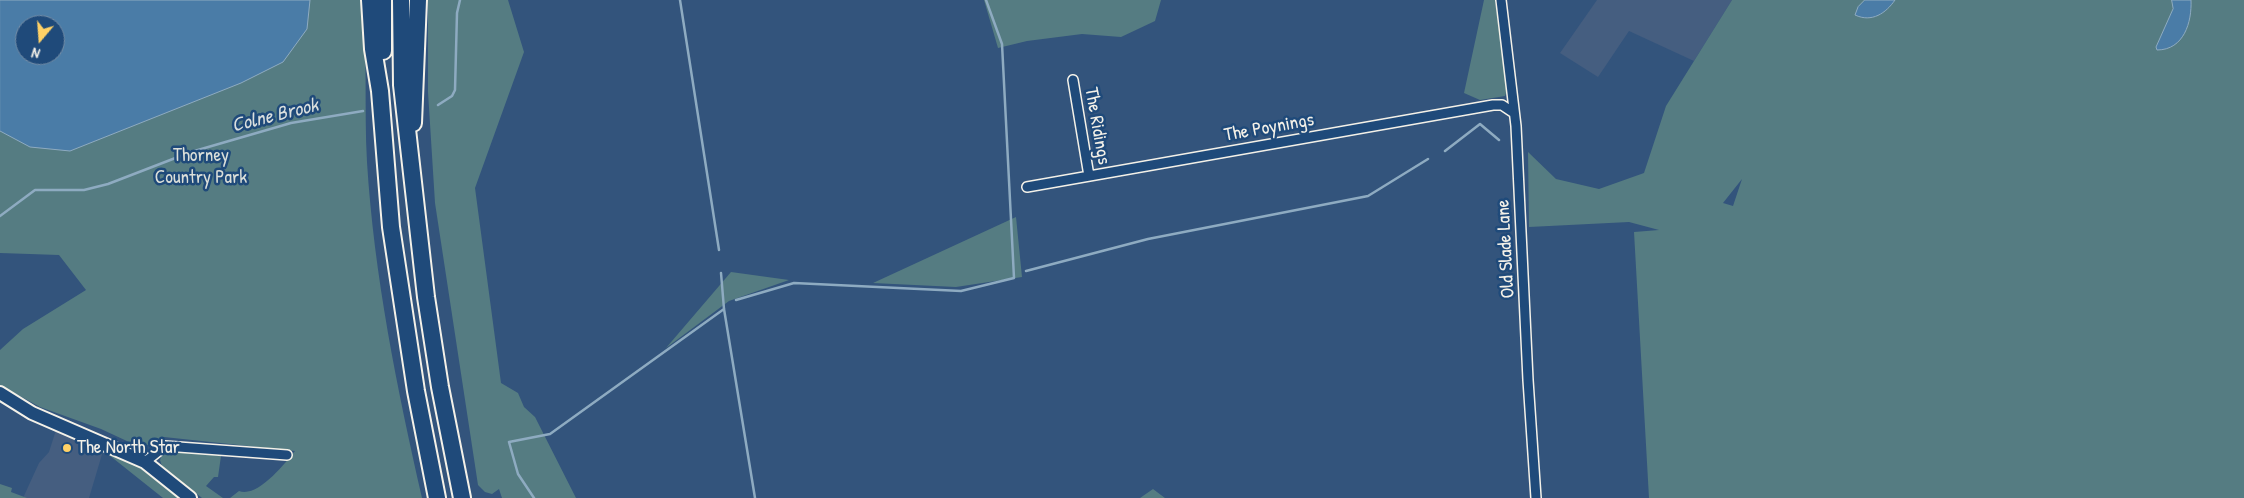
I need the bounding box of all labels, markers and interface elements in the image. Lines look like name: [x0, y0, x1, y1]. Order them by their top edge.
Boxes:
north arrow: [15, 15, 65, 65]
text: N: [29, 44, 42, 64]
street label: The Ridings: [1079, 86, 1115, 166]
water label: Colne Brook: [229, 94, 321, 138]
street label: The Poynings: [1222, 109, 1316, 147]
park label: Thorney Country Park: [155, 145, 247, 189]
street label: Old Slade Lane: [1492, 199, 1520, 299]
place label: The North Star: [77, 437, 180, 459]
marker: The North Star: [61, 442, 73, 454]

